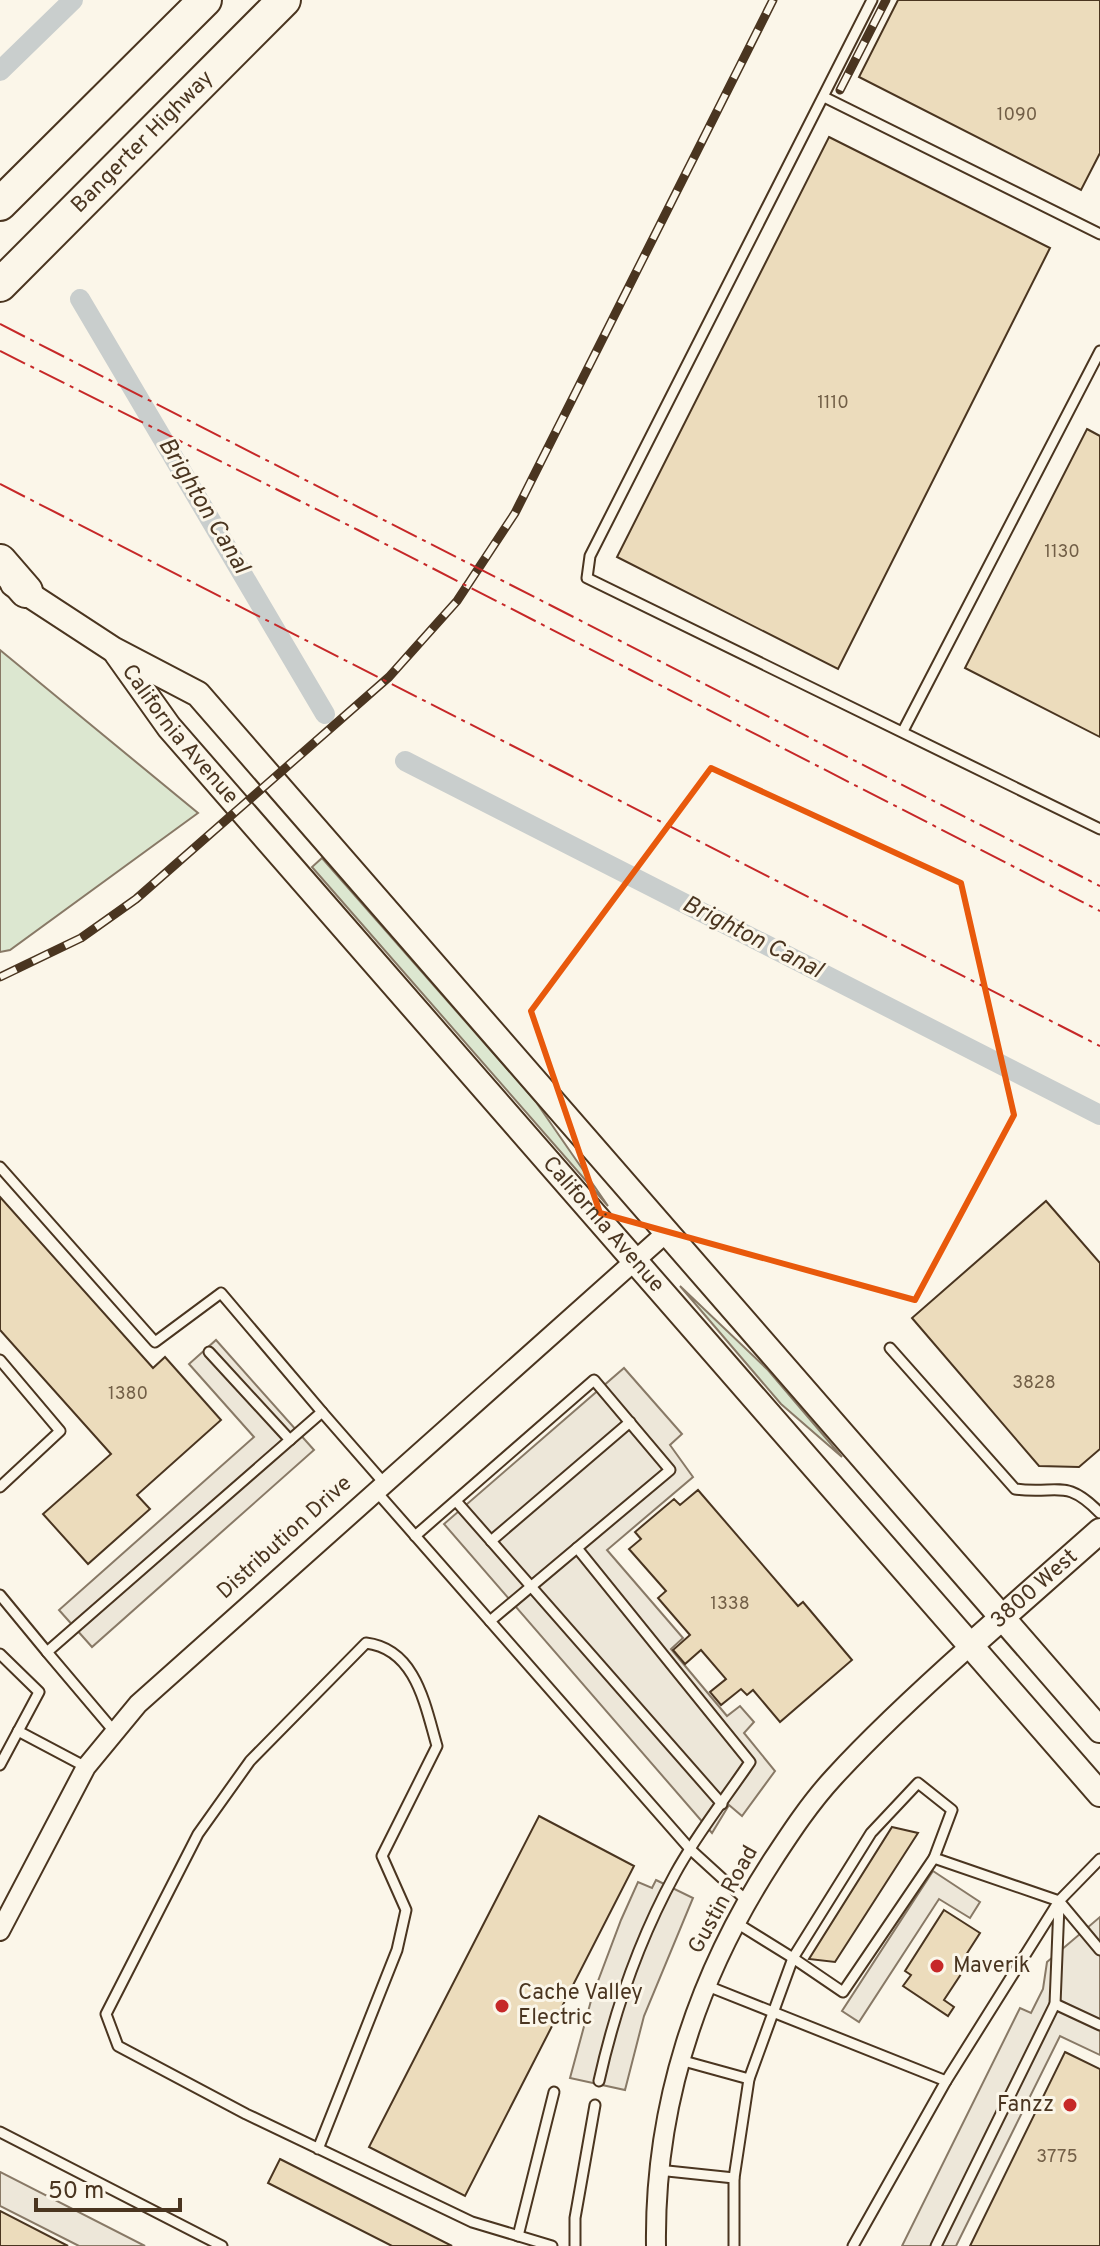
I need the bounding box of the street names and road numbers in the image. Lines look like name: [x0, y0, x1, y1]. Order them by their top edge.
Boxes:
street label: Bangerter Highway: [66, 65, 219, 219]
street label: California Avenue: [115, 659, 244, 810]
street label: California Avenue: [536, 1151, 670, 1298]
street label: Distribution Drive: [212, 1470, 358, 1606]
street label: 3800 West: [985, 1543, 1084, 1635]
street label: Gustin Road: [683, 1841, 765, 1959]

